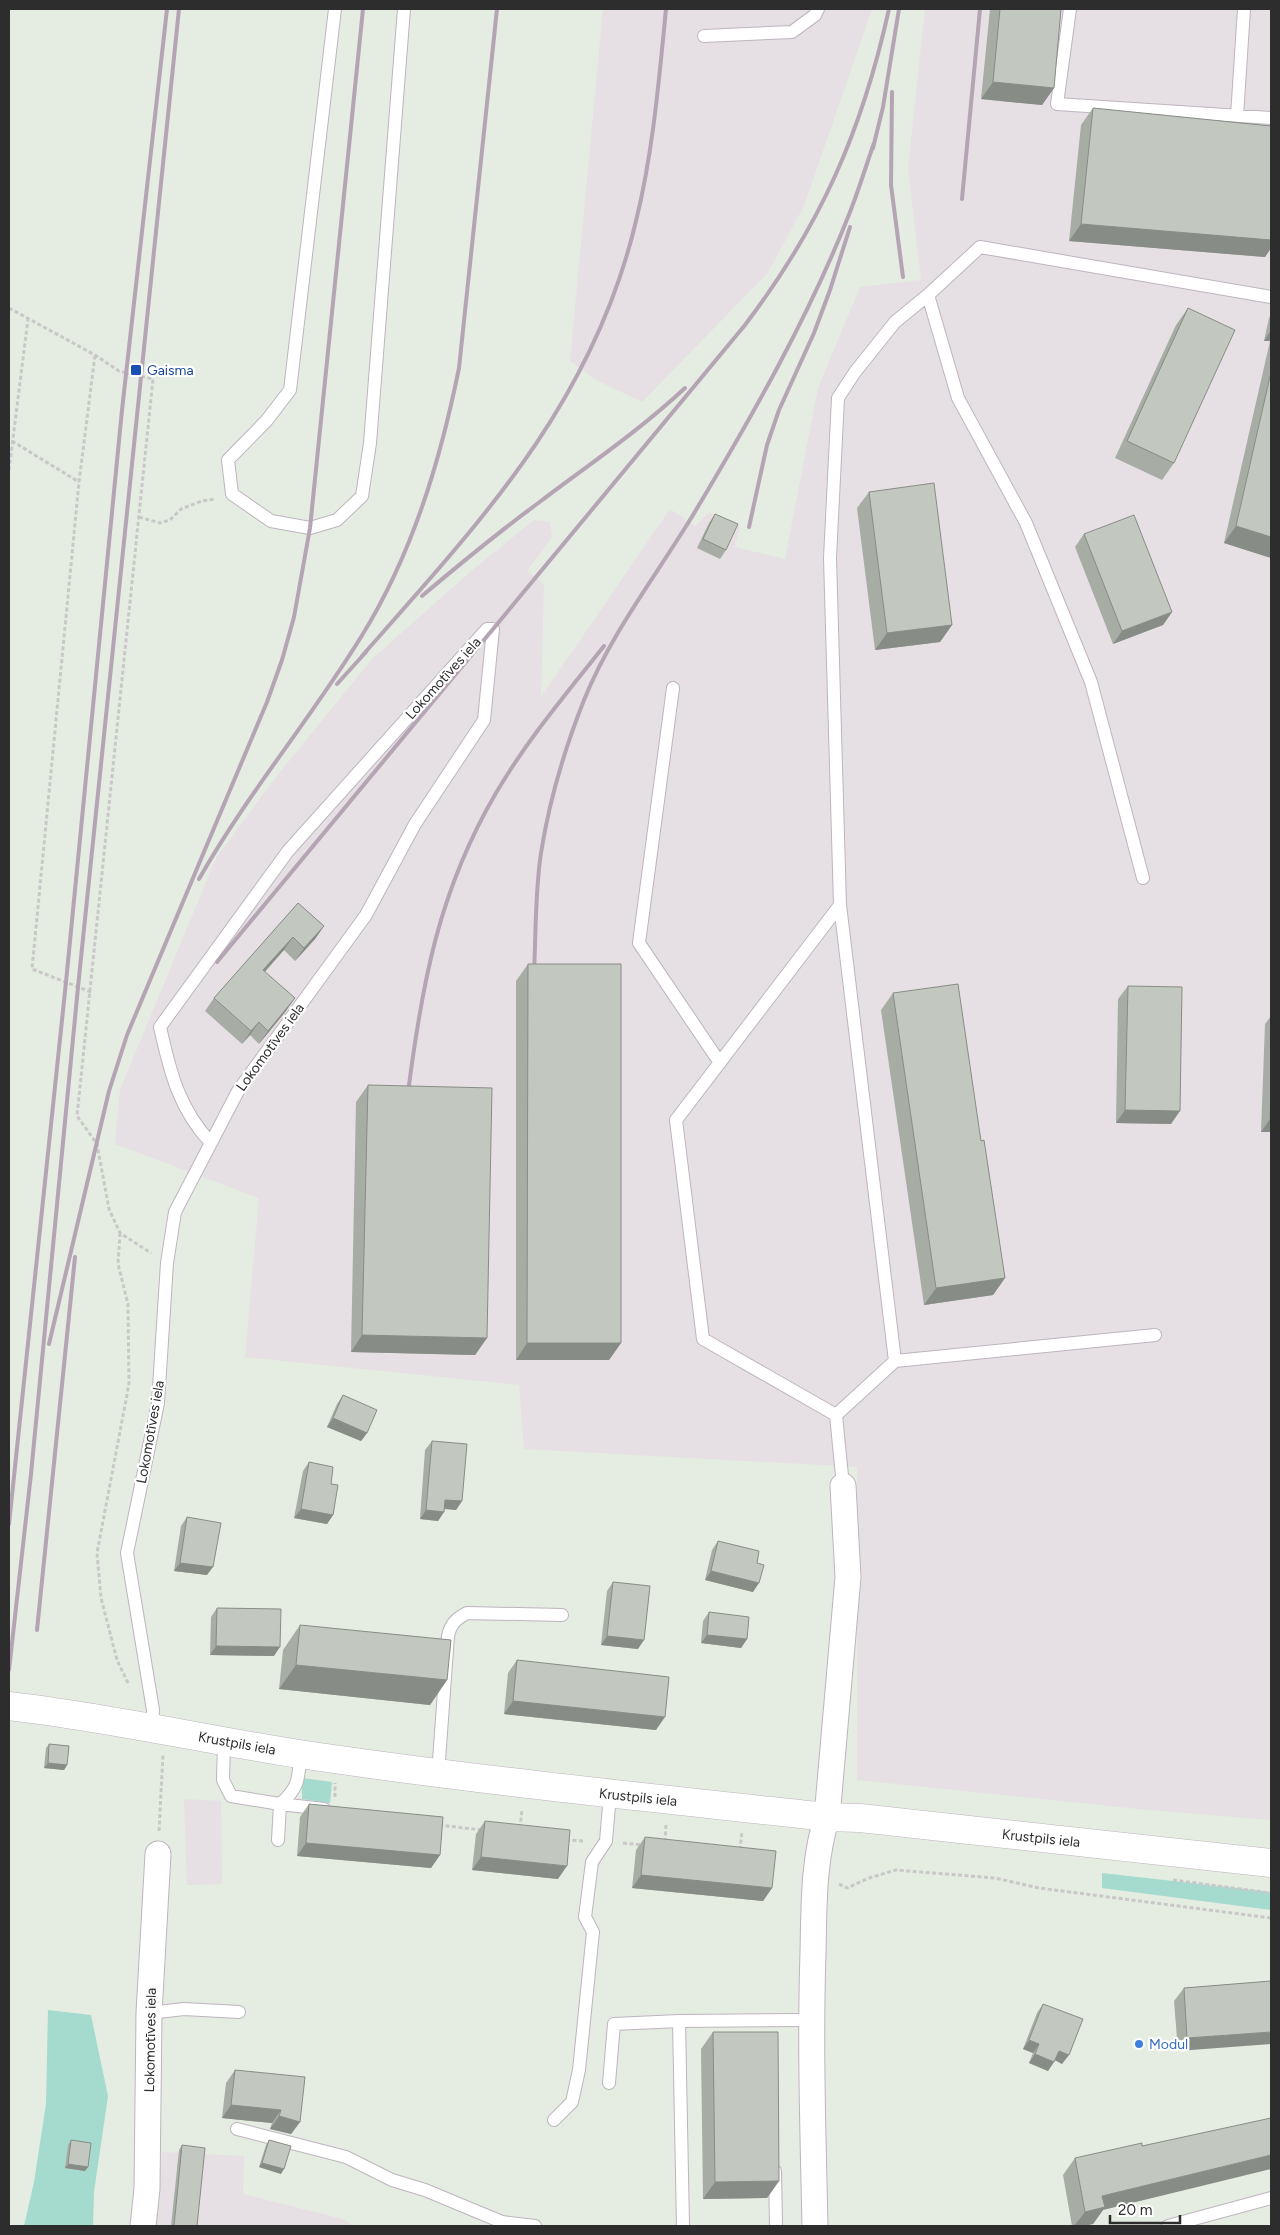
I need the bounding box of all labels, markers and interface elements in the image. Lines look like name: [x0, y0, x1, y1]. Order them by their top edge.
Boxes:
place label: Gaisma: [147, 362, 194, 379]
marker: Gaisma: [129, 363, 143, 377]
street label: Lokomotīves iela: [402, 634, 485, 723]
street label: Lokomotīves iela: [233, 1000, 308, 1095]
street label: Lokomotīves iela: [133, 1379, 168, 1485]
street label: Krustpils iela: [197, 1728, 277, 1759]
street label: Krustpils iela: [598, 1785, 678, 1810]
street label: Krustpils iela: [1001, 1826, 1081, 1851]
street label: Lokomotīves iela: [141, 1988, 160, 2092]
place label: Modul: [1149, 2036, 1188, 2053]
marker: Modul: [1133, 2038, 1145, 2050]
scale bar: [1110, 2192, 1180, 2224]
text: 20 m: [1118, 2201, 1152, 2219]

